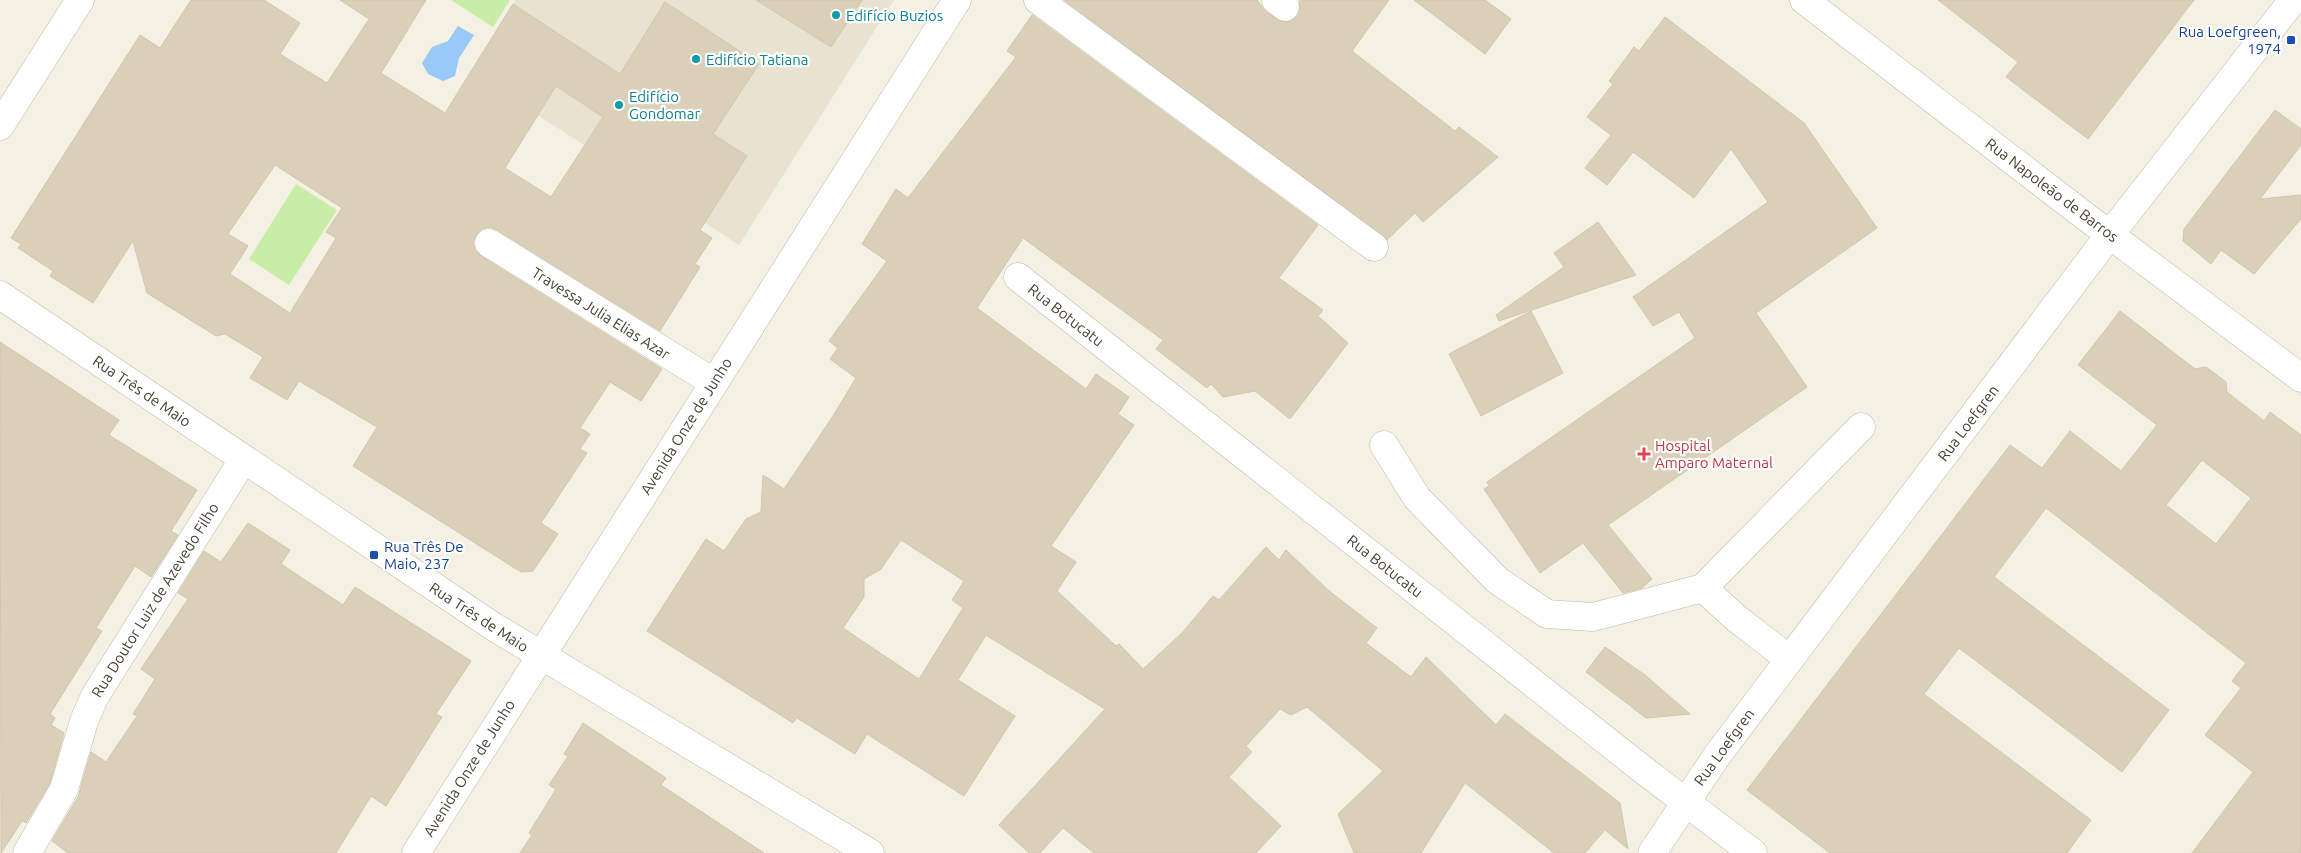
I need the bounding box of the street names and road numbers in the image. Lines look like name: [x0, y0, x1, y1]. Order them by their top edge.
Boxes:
street label: Rua Napoleão de Barros: [1982, 135, 2122, 245]
street label: Travessa Julia Elias Azar: [529, 264, 673, 363]
street label: Rua Botucatu: [1025, 280, 1107, 350]
street label: Rua Três de Maio: [90, 352, 194, 430]
street label: Avenida Onze de Junho: [637, 354, 735, 498]
street label: Rua Loefgren: [1934, 382, 2002, 464]
street label: Rua Doutor Luiz de Azevedo Filho: [88, 500, 222, 700]
street label: Rua Botucatu: [1344, 531, 1426, 601]
street label: Rua Três de Maio: [426, 579, 532, 655]
street label: Avenida Onze de Junho: [420, 696, 518, 840]
street label: Rua Loefgren: [1690, 705, 1758, 789]

